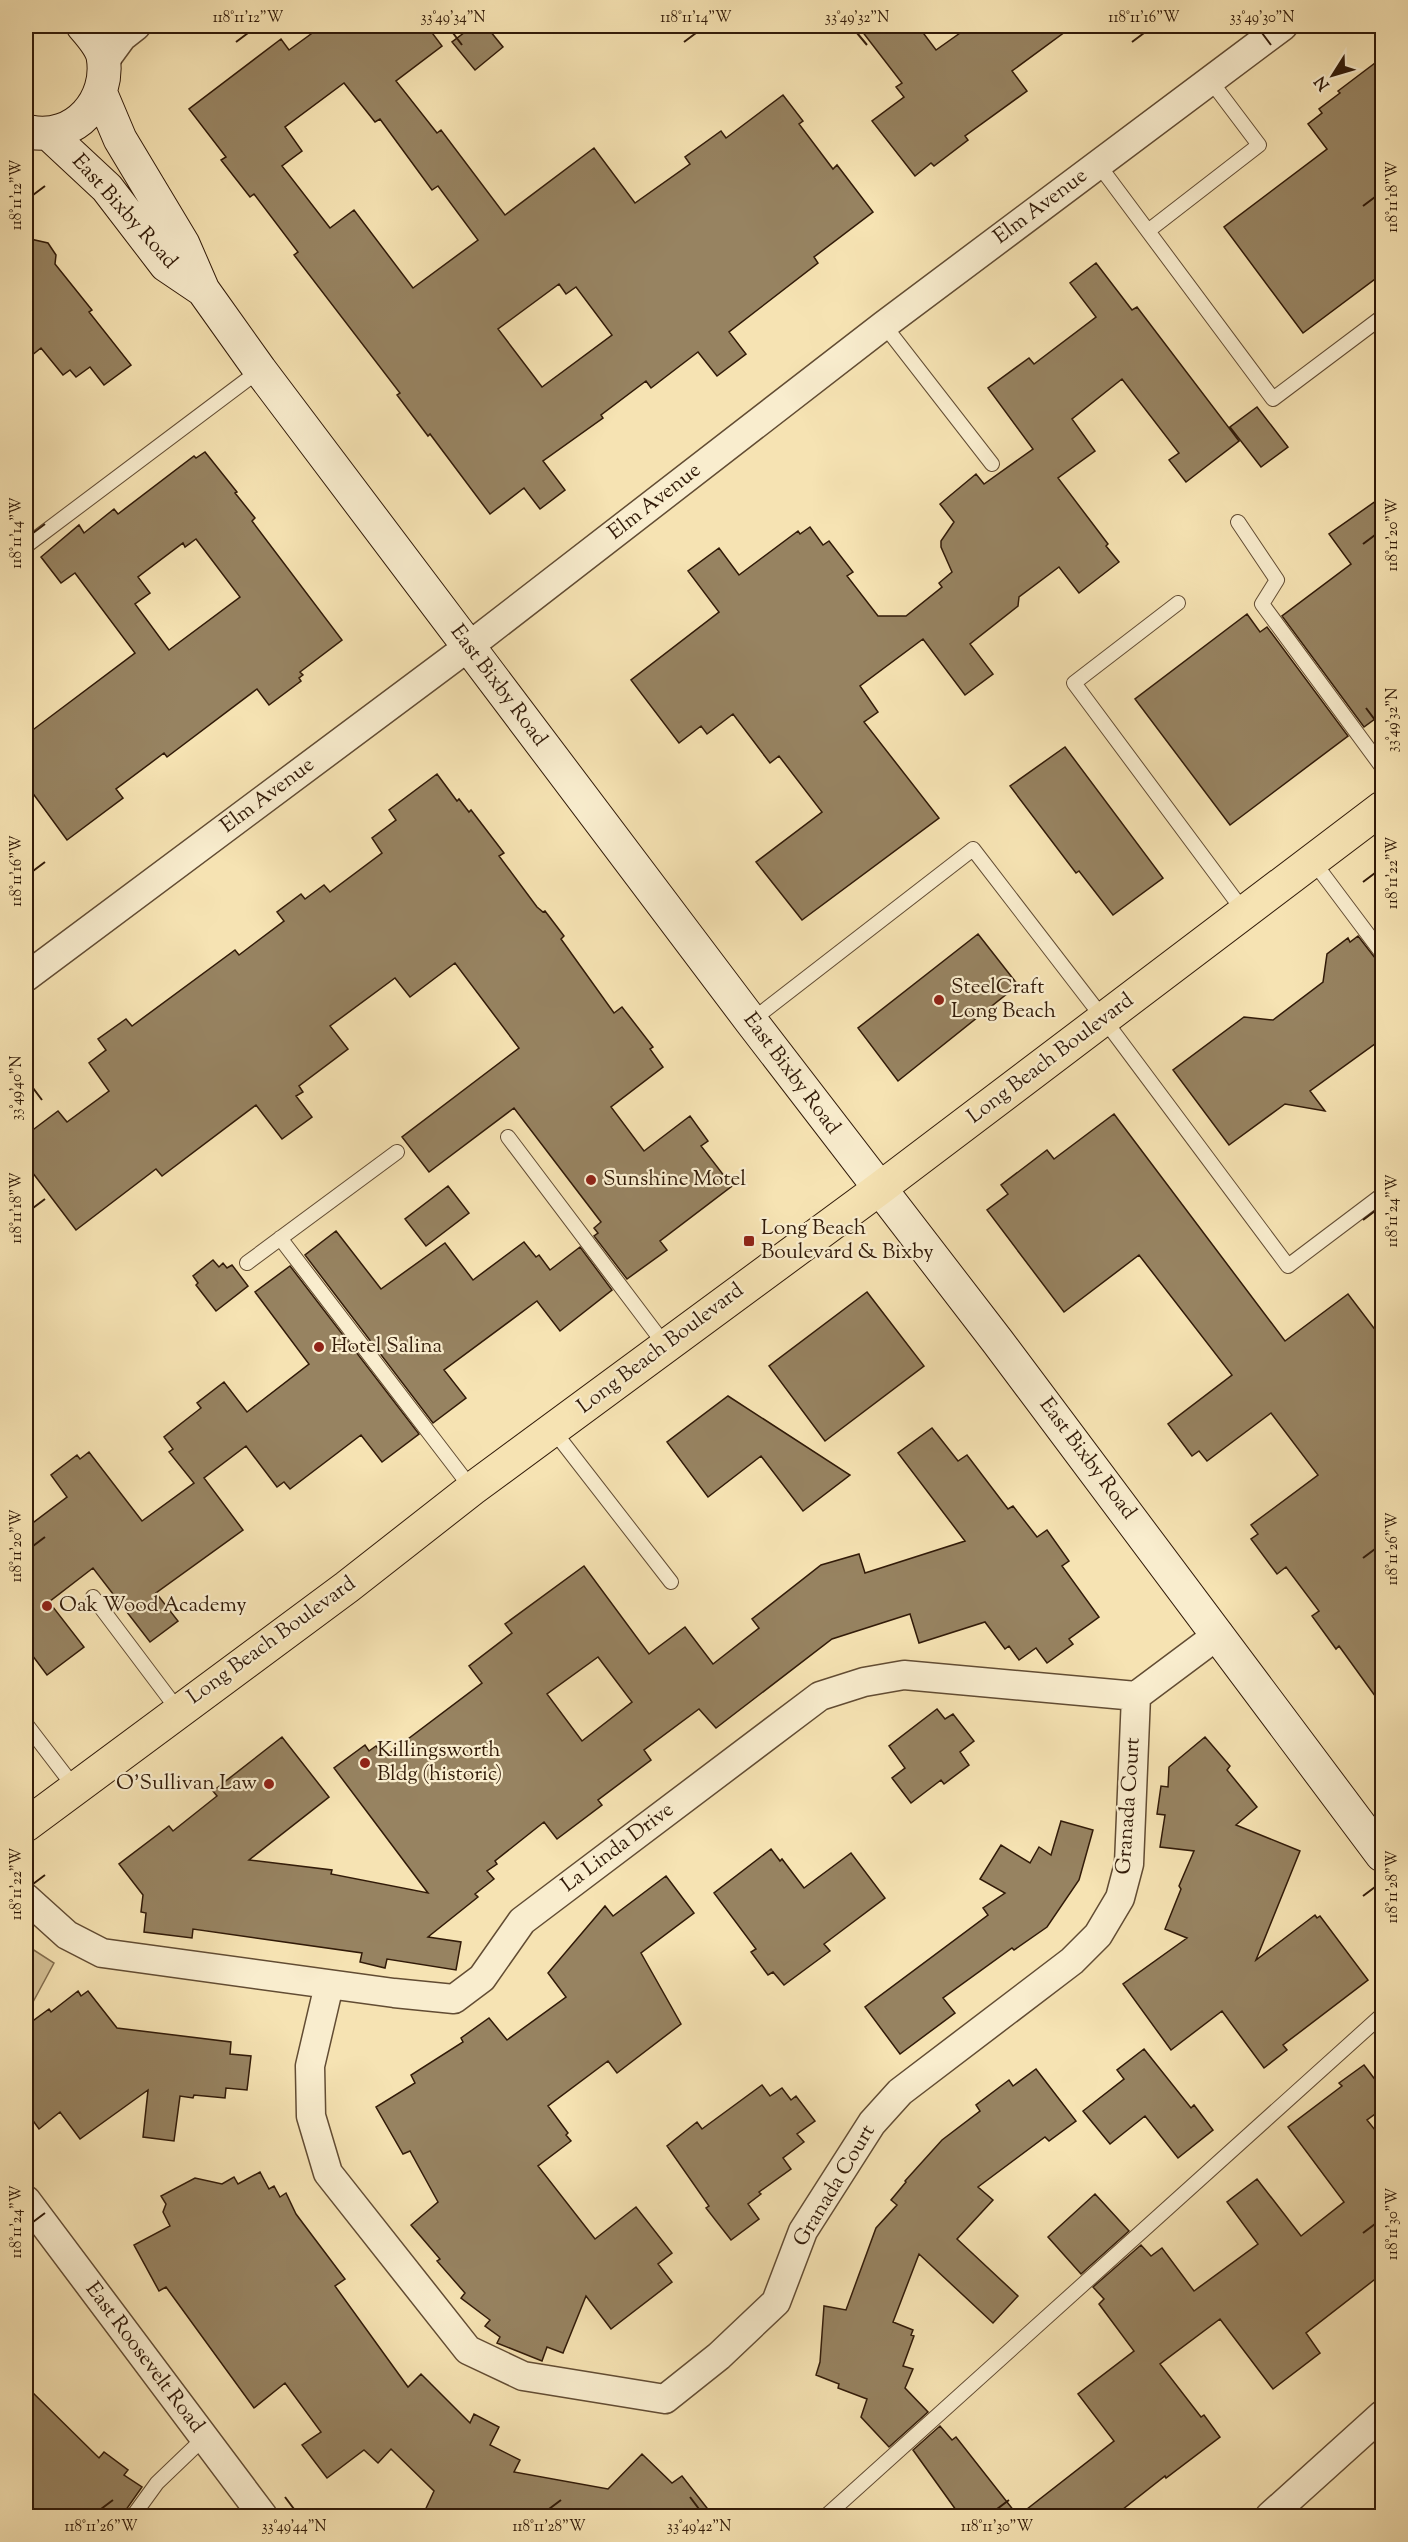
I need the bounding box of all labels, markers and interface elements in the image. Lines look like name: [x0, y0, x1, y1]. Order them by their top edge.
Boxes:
text: 118°11'12"W: [213, 8, 284, 29]
text: 33°49'34"N: [421, 8, 486, 29]
text: 118°11'14"W: [660, 8, 732, 29]
text: 33°49'32"N: [825, 8, 889, 29]
text: 118°11'16"W: [1108, 8, 1180, 29]
text: 33°49'30"N: [1230, 8, 1294, 29]
north arrow: [1303, 45, 1363, 105]
text: N: [1310, 70, 1336, 95]
street label: East Bixby Road: [64, 148, 184, 276]
text: 118°11'12"W: [7, 159, 28, 230]
text: 118°11'18"W: [1383, 161, 1404, 233]
street label: Elm Avenue: [988, 162, 1094, 252]
street label: Elm Avenue: [602, 456, 708, 548]
text: 118°11'14"W: [7, 497, 28, 569]
text: 118°11'20"W: [1383, 498, 1404, 572]
street label: East Bixby Road: [442, 619, 554, 753]
text: 33°49'32"N: [1383, 688, 1404, 752]
street label: Elm Avenue: [215, 751, 321, 841]
text: 118°11'16"W: [7, 835, 28, 907]
text: 118°11'22"W: [1383, 836, 1404, 909]
place label: SteelCraft Long Beach: [951, 973, 1056, 1027]
street label: Long Beach Boulevard: [961, 986, 1141, 1132]
marker: SteelCraft Long Beach: [932, 993, 946, 1007]
street label: East Bixby Road: [735, 1007, 847, 1141]
text: 33°49'40"N: [7, 1055, 28, 1120]
place label: Sunshine Motel: [603, 1165, 746, 1195]
text: 118°11'18"W: [7, 1172, 28, 1244]
marker: Sunshine Motel: [584, 1173, 598, 1187]
text: 118°11'24"W: [1383, 1174, 1404, 1248]
place label: Long Beach Boulevard & Bixby: [761, 1214, 934, 1268]
marker: Long Beach Boulevard & Bixby: [742, 1234, 756, 1248]
street label: Long Beach Boulevard: [571, 1276, 751, 1422]
place label: Hotel Salina: [331, 1332, 443, 1362]
marker: Hotel Salina: [312, 1340, 326, 1354]
street label: East Bixby Road: [1031, 1392, 1143, 1526]
text: 118°11'20"W: [7, 1509, 28, 1583]
text: 118°11'26"W: [1383, 1512, 1404, 1586]
street label: Long Beach Boulevard: [182, 1570, 363, 1712]
place label: Oak Wood Academy: [59, 1591, 247, 1621]
marker: Oak Wood Academy: [40, 1599, 54, 1613]
place label: Killingsworth Bldg (historic): [377, 1736, 502, 1790]
street label: Granada Court: [1109, 1736, 1149, 1876]
marker: Killingsworth Bldg (historic): [358, 1756, 372, 1770]
place label: O'Sullivan Law: [116, 1769, 257, 1799]
marker: O'Sullivan Law: [262, 1777, 276, 1791]
street label: La Linda Drive: [555, 1796, 681, 1900]
text: 118°11'22"W: [7, 1847, 28, 1920]
text: 118°11'28"W: [1383, 1850, 1404, 1924]
street label: Granada Court: [787, 2119, 883, 2253]
text: 118°11'24"W: [7, 2185, 28, 2259]
text: 118°11'30"W: [1383, 2188, 1404, 2260]
street label: East Roosevelt Road: [77, 2276, 211, 2440]
text: 118°11'26"W: [64, 2517, 138, 2538]
text: 33°49'44"N: [261, 2517, 327, 2538]
text: 118°11'28"W: [512, 2517, 586, 2538]
text: 33°49'42"N: [667, 2517, 731, 2538]
text: 118°11'30"W: [961, 2517, 1033, 2538]

